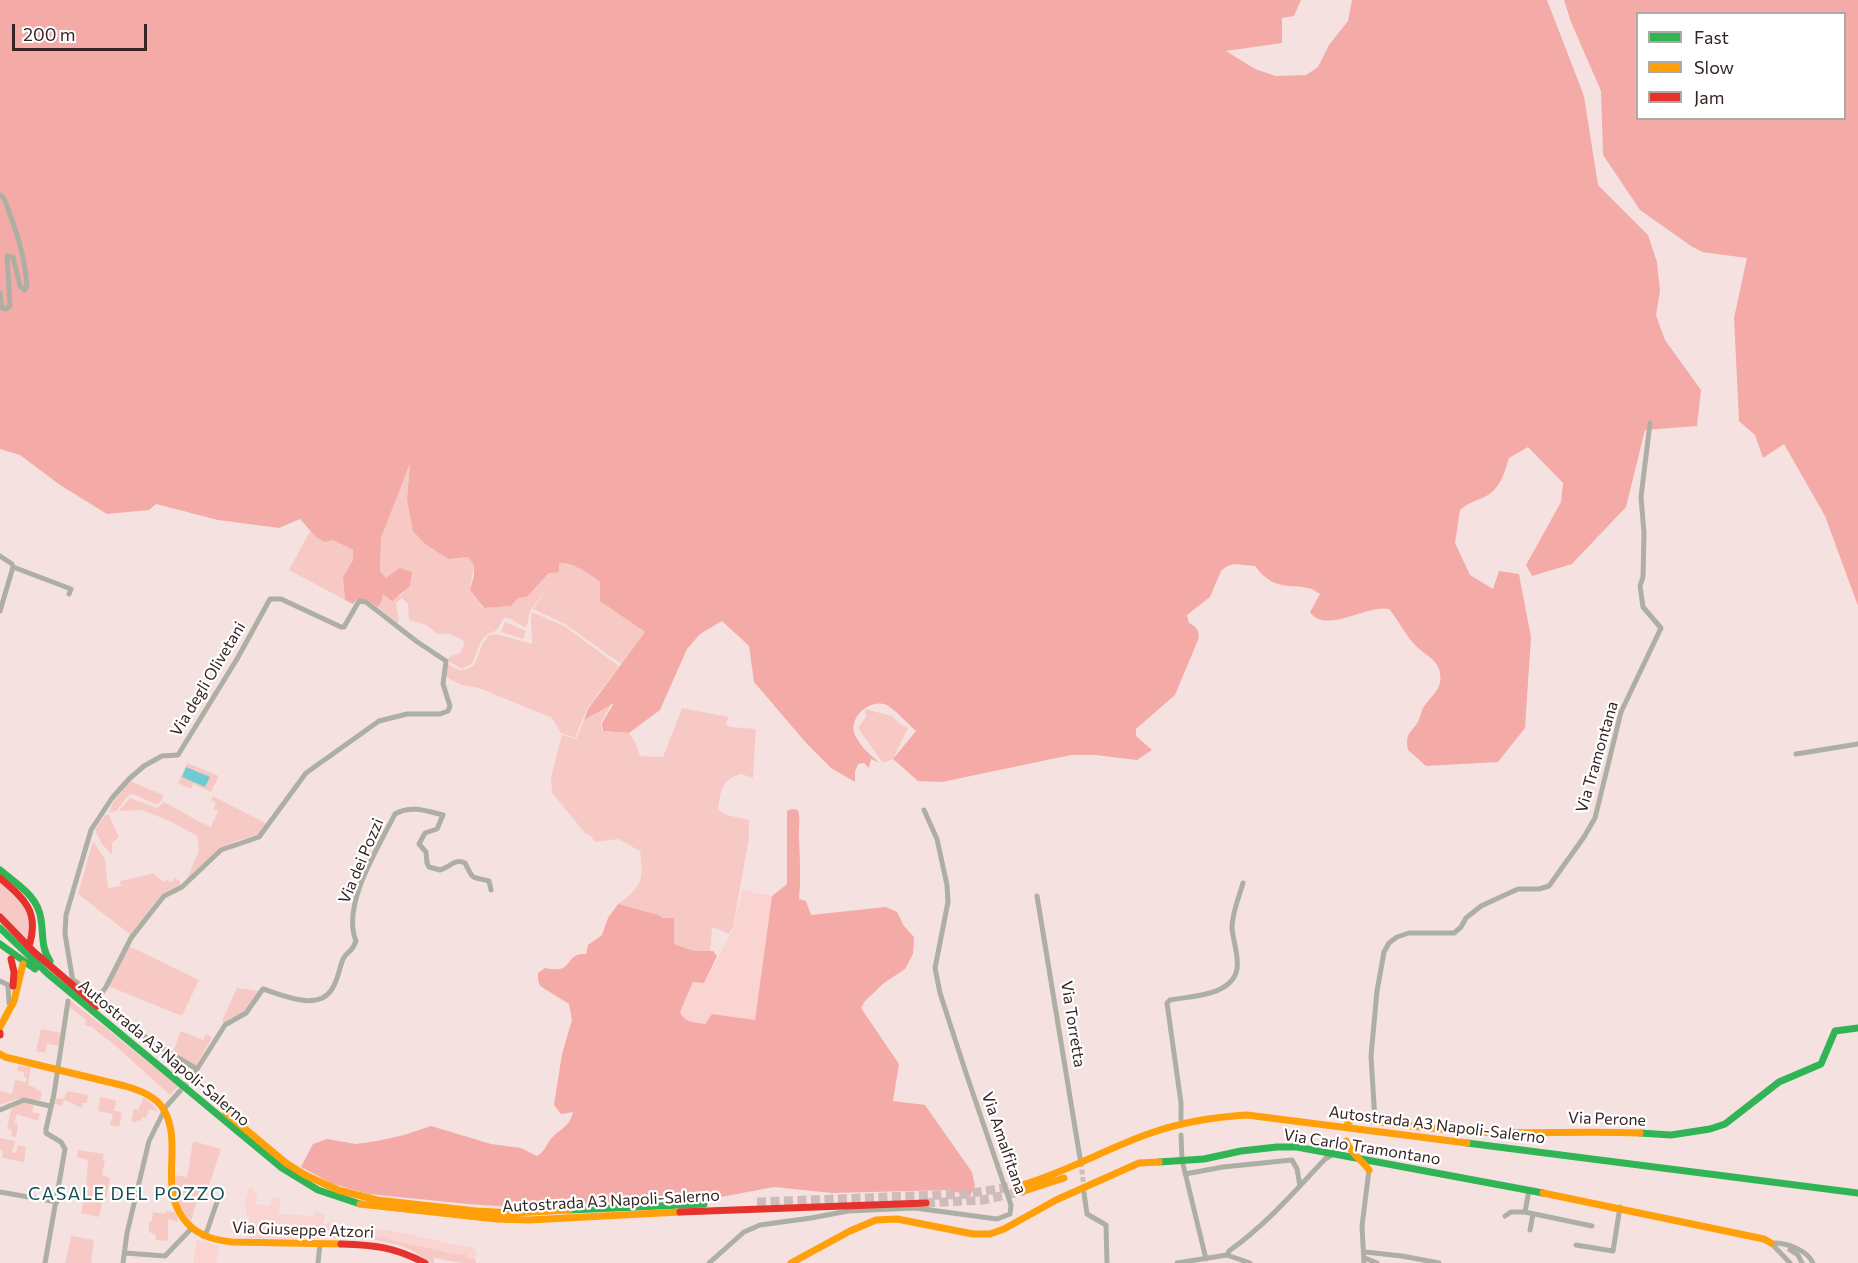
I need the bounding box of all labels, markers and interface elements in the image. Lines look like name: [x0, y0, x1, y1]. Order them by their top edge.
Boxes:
scale bar: [15, 12, 150, 50]
legend: [1636, 12, 1846, 120]
text: 200 m: [23, 23, 76, 45]
text: Fast: [1694, 26, 1729, 48]
text: Slow: [1694, 56, 1734, 78]
text: Jam: [1694, 86, 1724, 108]
street label: Via degli Olivetani: [166, 618, 250, 740]
street label: Via Tramontana: [1572, 699, 1622, 815]
street label: Via dei Pozzi: [334, 816, 388, 906]
street label: Autostrada A3 Napoli-Salerno: [74, 976, 254, 1130]
street label: Via Torretta: [1057, 979, 1089, 1069]
street label: Via Amalfitana: [978, 1089, 1030, 1197]
street label: Autostrada A3 Napoli-Salerno: [1328, 1102, 1546, 1148]
street label: Via Perone: [1568, 1108, 1646, 1130]
street label: Via Carlo Tramontano: [1282, 1125, 1442, 1169]
district label: CASALE DEL POZZO: [28, 1183, 226, 1205]
street label: Autostrada A3 Napoli-Salerno: [502, 1186, 720, 1216]
street label: Via Giuseppe Atzori: [232, 1218, 374, 1242]

